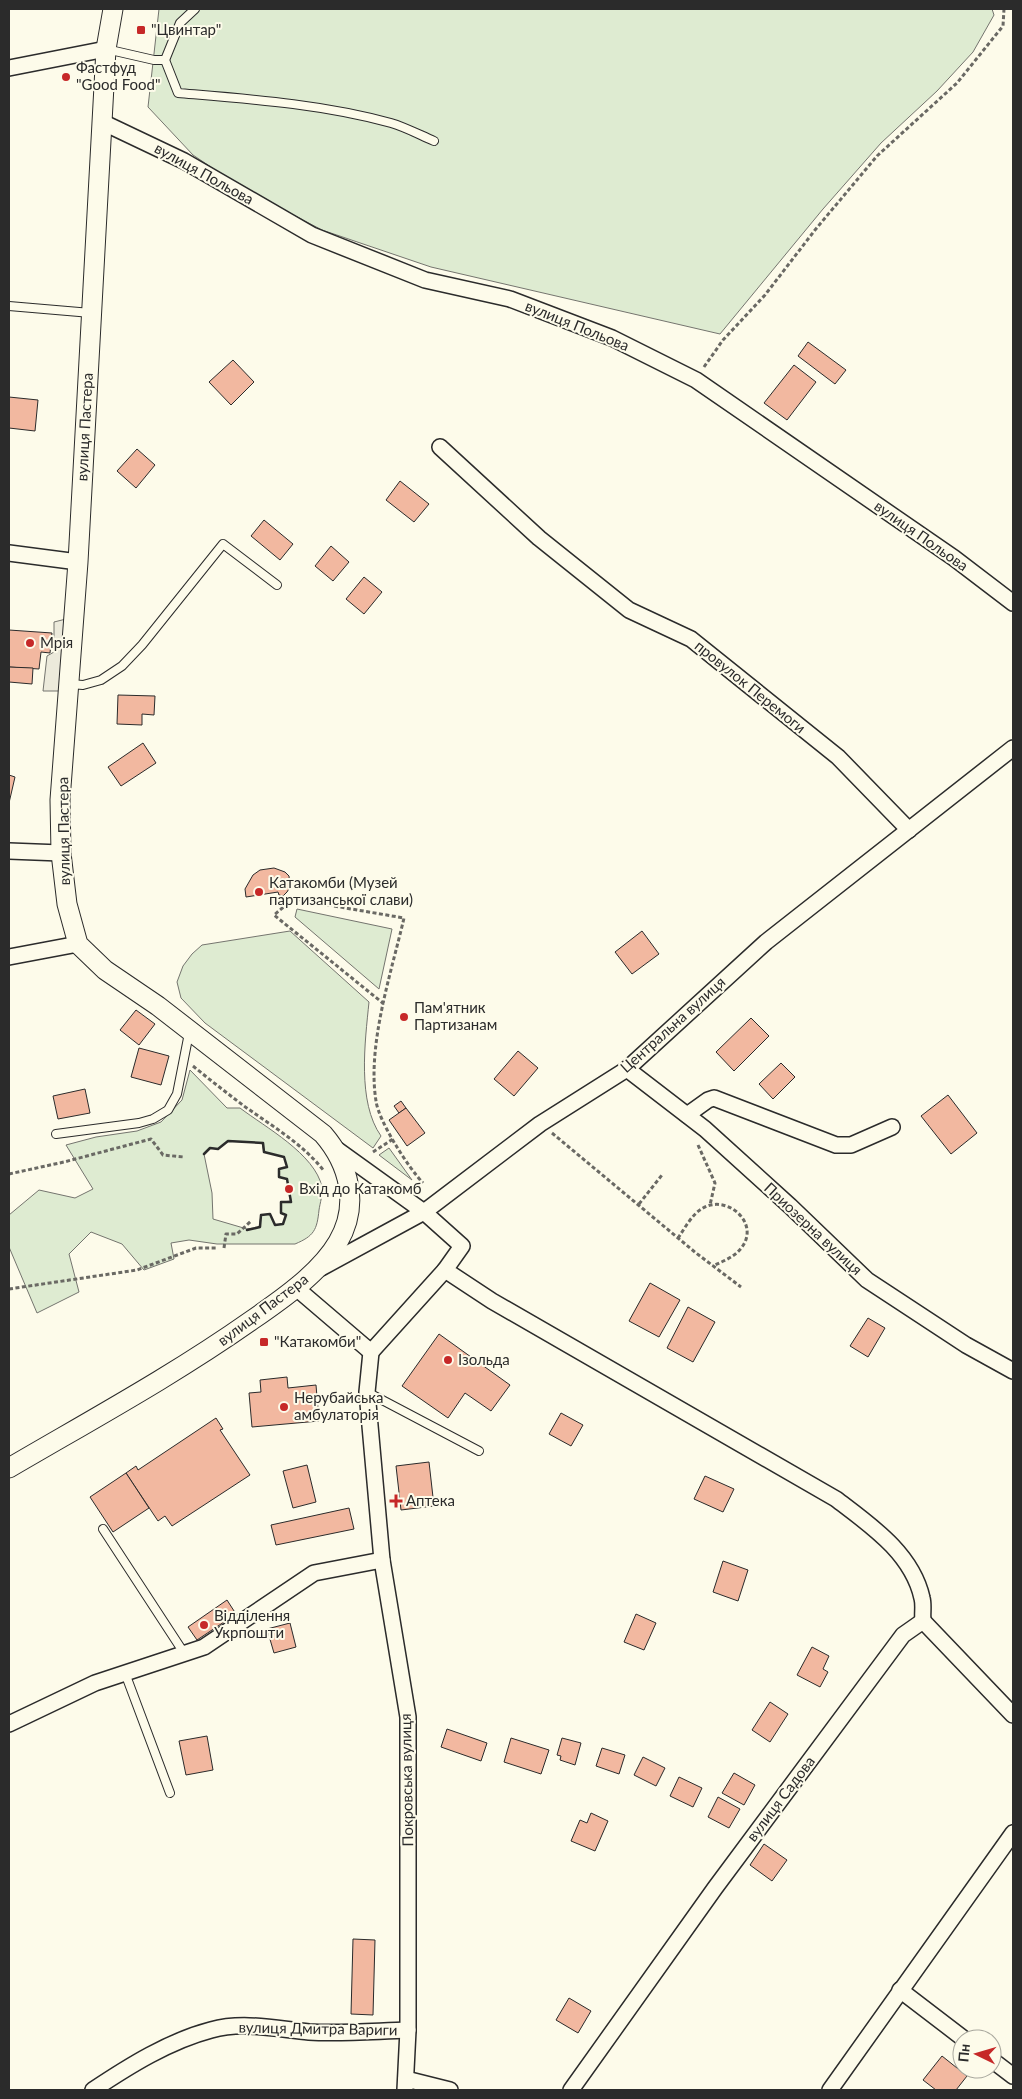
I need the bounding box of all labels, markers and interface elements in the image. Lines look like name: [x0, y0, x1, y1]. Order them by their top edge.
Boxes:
place label: "Цвинтар": [151, 20, 221, 38]
marker: "Цвинтар": [135, 24, 147, 36]
place label: Фастфуд "Good Food": [76, 58, 160, 93]
marker: Фастфуд "Good Food": [60, 71, 72, 83]
street label: вулиця Польова: [152, 138, 257, 208]
street label: вулиця Польова: [523, 296, 632, 354]
street label: вулиця Пастера: [72, 372, 96, 482]
street label: вулиця Польова: [871, 496, 972, 574]
place label: Мрія: [40, 633, 73, 651]
street label: провулок Перемоги: [692, 636, 810, 736]
marker: Мрія: [24, 637, 36, 649]
street label: вулиця Пастера: [53, 777, 73, 885]
place label: Катакомби (Музей партизанської слави): [269, 873, 413, 908]
marker: Катакомби (Музей партизанської слави): [253, 886, 265, 898]
street label: Центральна вулиця: [616, 972, 728, 1076]
place label: Пам'ятник Партизанам: [414, 998, 497, 1033]
marker: Пам'ятник Партизанам: [398, 1011, 410, 1023]
street label: Приозерна вулиця: [761, 1178, 866, 1278]
place label: Вхід до Катакомб: [299, 1179, 422, 1197]
marker: Вхід до Катакомб: [283, 1183, 295, 1195]
street label: вулиця Пастера: [214, 1269, 311, 1349]
place label: "Катакомби": [274, 1332, 361, 1350]
marker: "Катакомби": [258, 1336, 270, 1348]
place label: Ізольда: [458, 1350, 510, 1368]
marker: Ізольда: [442, 1354, 454, 1366]
place label: Нерубайська амбулаторія: [294, 1388, 384, 1423]
marker: Нерубайська амбулаторія: [278, 1401, 290, 1413]
place label: Аптека: [406, 1491, 455, 1509]
marker: Аптека: [390, 1495, 402, 1507]
place label: Відділення Укрпошти: [214, 1606, 290, 1641]
marker: Відділення Укрпошти: [198, 1619, 210, 1631]
street label: Покровська вулиця: [396, 1713, 416, 1847]
street label: вулиця Садова: [742, 1752, 818, 1845]
street label: вулиця Дмитра Вариги: [238, 2018, 398, 2038]
north arrow: [952, 2029, 1002, 2079]
text: Пн: [954, 2043, 973, 2063]

